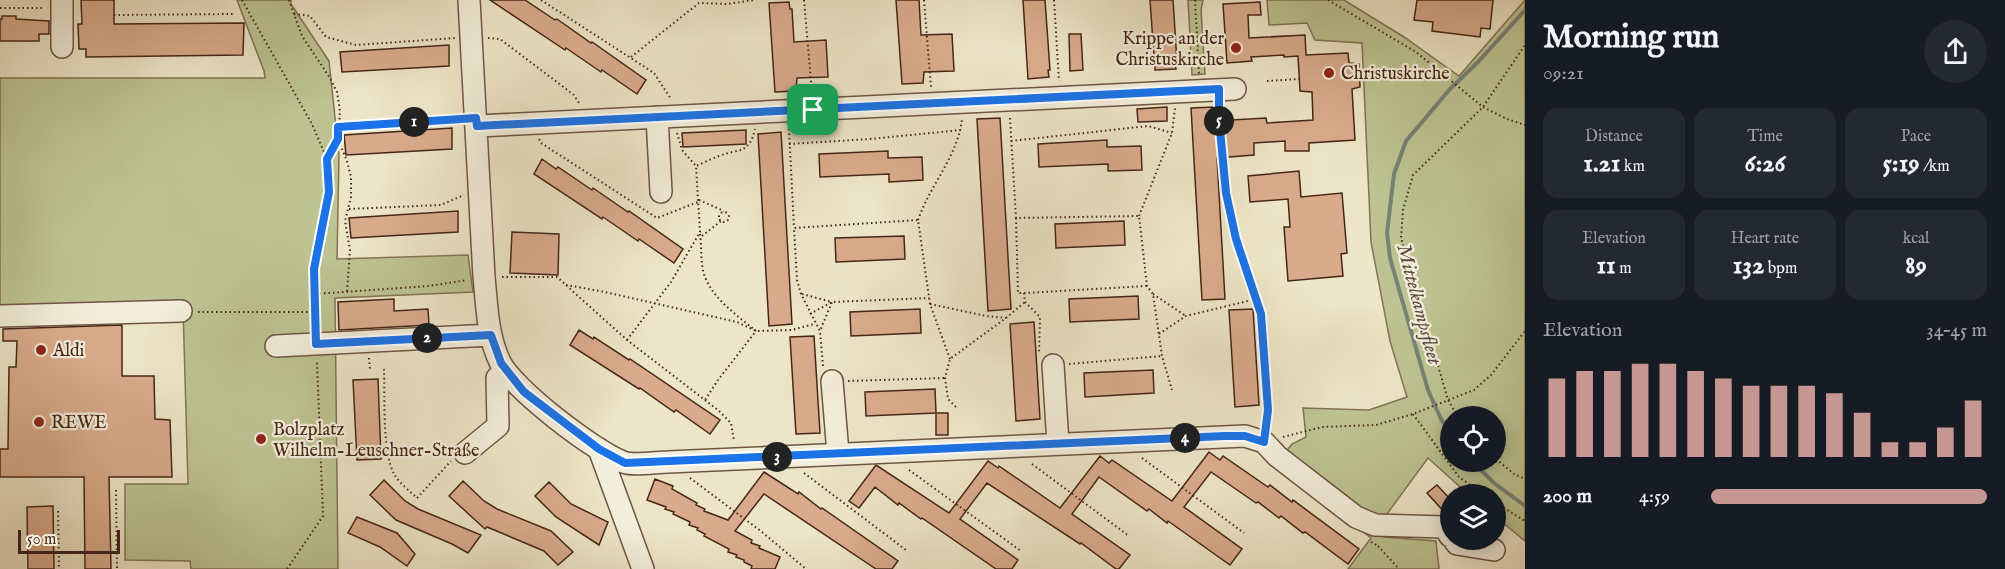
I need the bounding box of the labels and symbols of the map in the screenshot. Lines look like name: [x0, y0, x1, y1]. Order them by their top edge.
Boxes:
place label: Krippe an der Christuskirche: [1115, 28, 1224, 72]
marker: Krippe an der Christuskirche: [1229, 41, 1243, 55]
place label: Christuskirche: [1341, 63, 1450, 86]
marker: Christuskirche: [1322, 66, 1336, 80]
pin: [787, 84, 838, 135]
pin: 5: [1204, 106, 1234, 136]
pin: 1: [399, 107, 429, 137]
water label: Mittelkampsfleet: [1390, 241, 1447, 369]
pin: 2: [412, 323, 442, 353]
place label: Aldi: [52, 340, 85, 363]
marker: Aldi: [34, 343, 48, 357]
place label: REWE: [51, 412, 107, 435]
marker: REWE: [32, 415, 46, 429]
place label: Bolzplatz Wilhelm-Leuschner-Straße: [273, 419, 479, 463]
pin: 4: [1170, 423, 1200, 453]
marker: Bolzplatz Wilhelm-Leuschner-Straße: [254, 432, 268, 446]
pin: 3: [762, 442, 792, 472]
scale bar: [18, 527, 120, 554]

